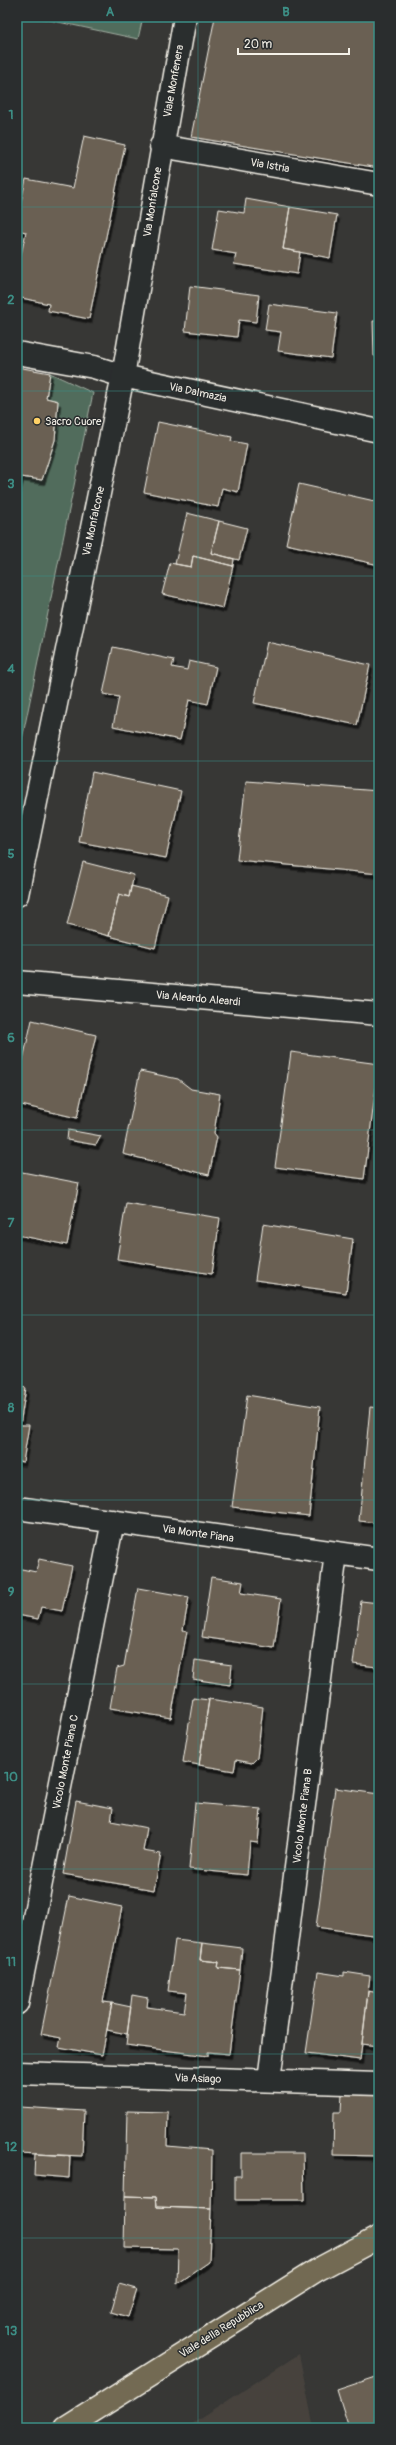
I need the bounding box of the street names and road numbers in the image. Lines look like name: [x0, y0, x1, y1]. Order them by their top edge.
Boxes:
street label: Viale Monfenera: [161, 44, 186, 119]
street label: Via Istria: [249, 156, 290, 175]
street label: Via Monfalcone: [141, 166, 165, 238]
street label: Via Dalmazia: [168, 380, 228, 405]
street label: Via Monfalcone: [80, 485, 107, 557]
street label: Via Aleardo Aleardi: [155, 988, 241, 1009]
street label: Via Monte Piana: [161, 1522, 235, 1545]
street label: Vicolo Monte Piana C: [50, 1713, 81, 1811]
street label: Vicolo Monte Piana B: [290, 1768, 315, 1864]
street label: Via Asiago: [174, 2071, 222, 2086]
street label: Viale della Repubblica: [177, 2298, 266, 2360]

